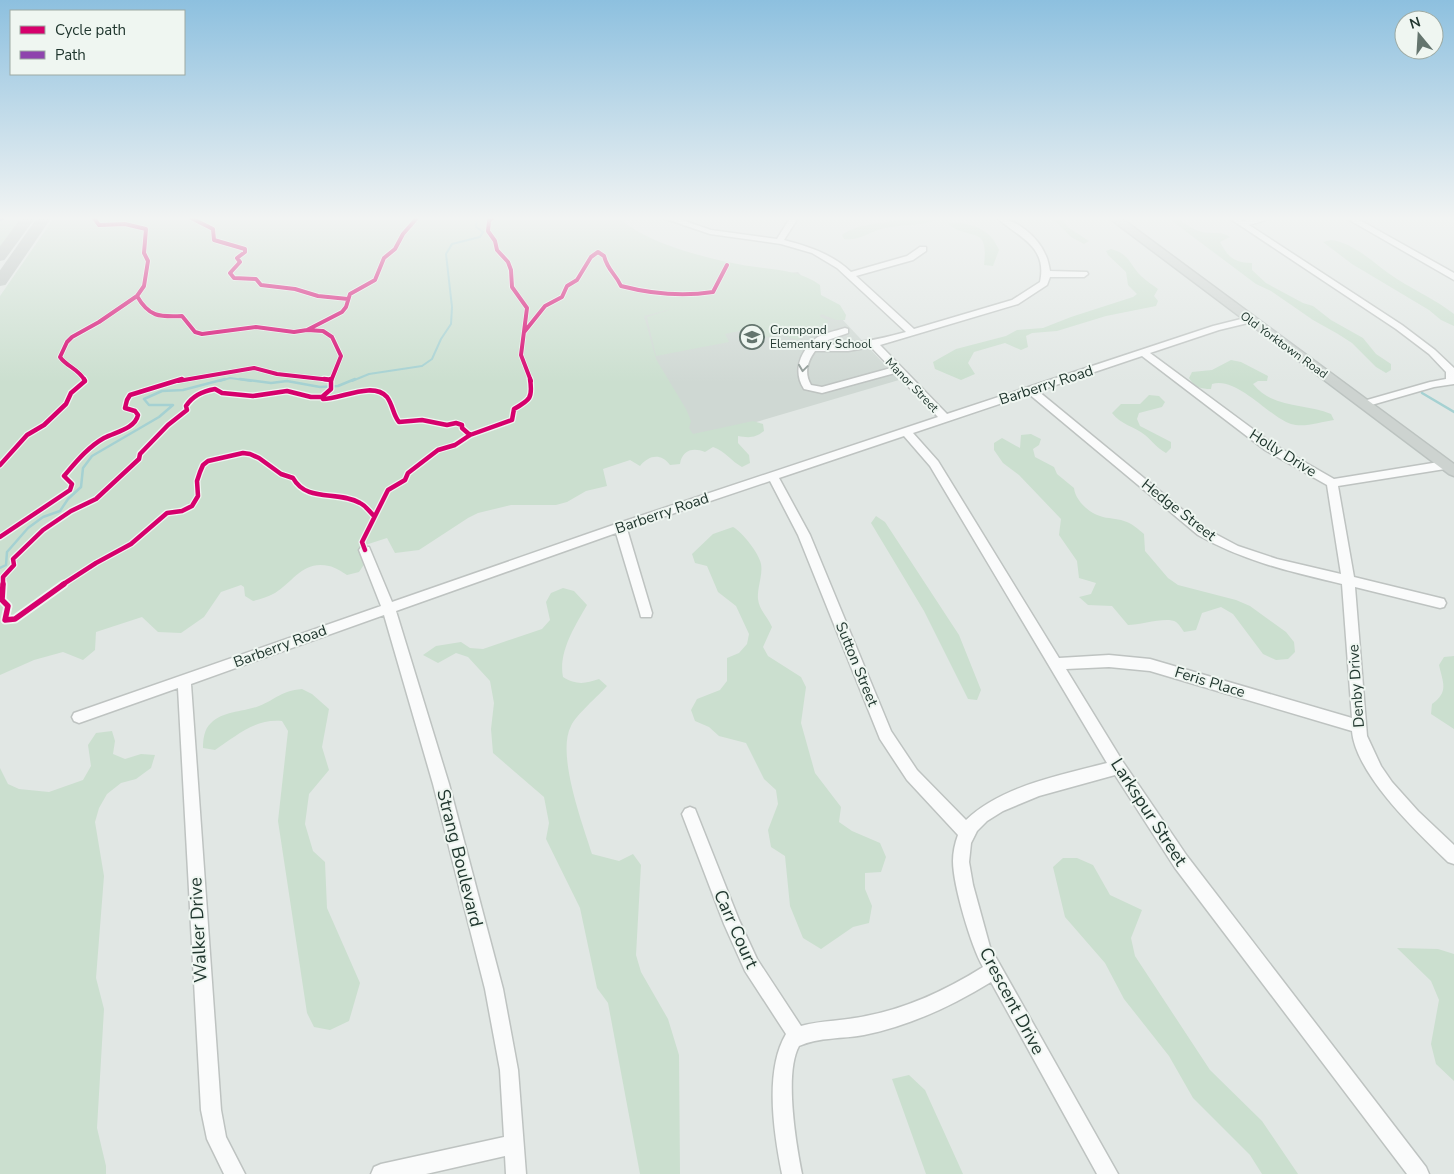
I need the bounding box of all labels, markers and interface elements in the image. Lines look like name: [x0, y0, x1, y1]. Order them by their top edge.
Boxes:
legend: [10, 10, 185, 75]
north arrow: [1394, 10, 1444, 60]
text: N: [1407, 12, 1423, 34]
text: Cycle path: [55, 20, 126, 40]
text: Path: [55, 45, 86, 65]
street label: Old Yorktown Road: [1237, 308, 1331, 382]
place label: Crompond Elementary School: [770, 322, 872, 352]
school or university icon: Crompond Elementary School: [739, 324, 765, 350]
street label: Manor Street: [882, 354, 943, 416]
street label: Barberry Road: [996, 360, 1096, 410]
one-way arrow: [798, 364, 809, 372]
street label: Holly Drive: [1246, 424, 1320, 482]
street label: Hedge Street: [1137, 475, 1221, 546]
street label: Barberry Road: [612, 488, 712, 538]
street label: Sutton Street: [831, 619, 883, 710]
street label: Barberry Road: [231, 620, 329, 672]
street label: Denby Drive: [1343, 644, 1369, 728]
street label: Feris Place: [1172, 662, 1248, 702]
street label: Larkspur Street: [1105, 753, 1193, 871]
street label: Strang Boulevard: [431, 787, 489, 929]
street label: Walker Drive: [183, 877, 213, 983]
street label: Carr Court: [708, 886, 764, 973]
street label: Crescent Drive: [974, 943, 1050, 1059]

